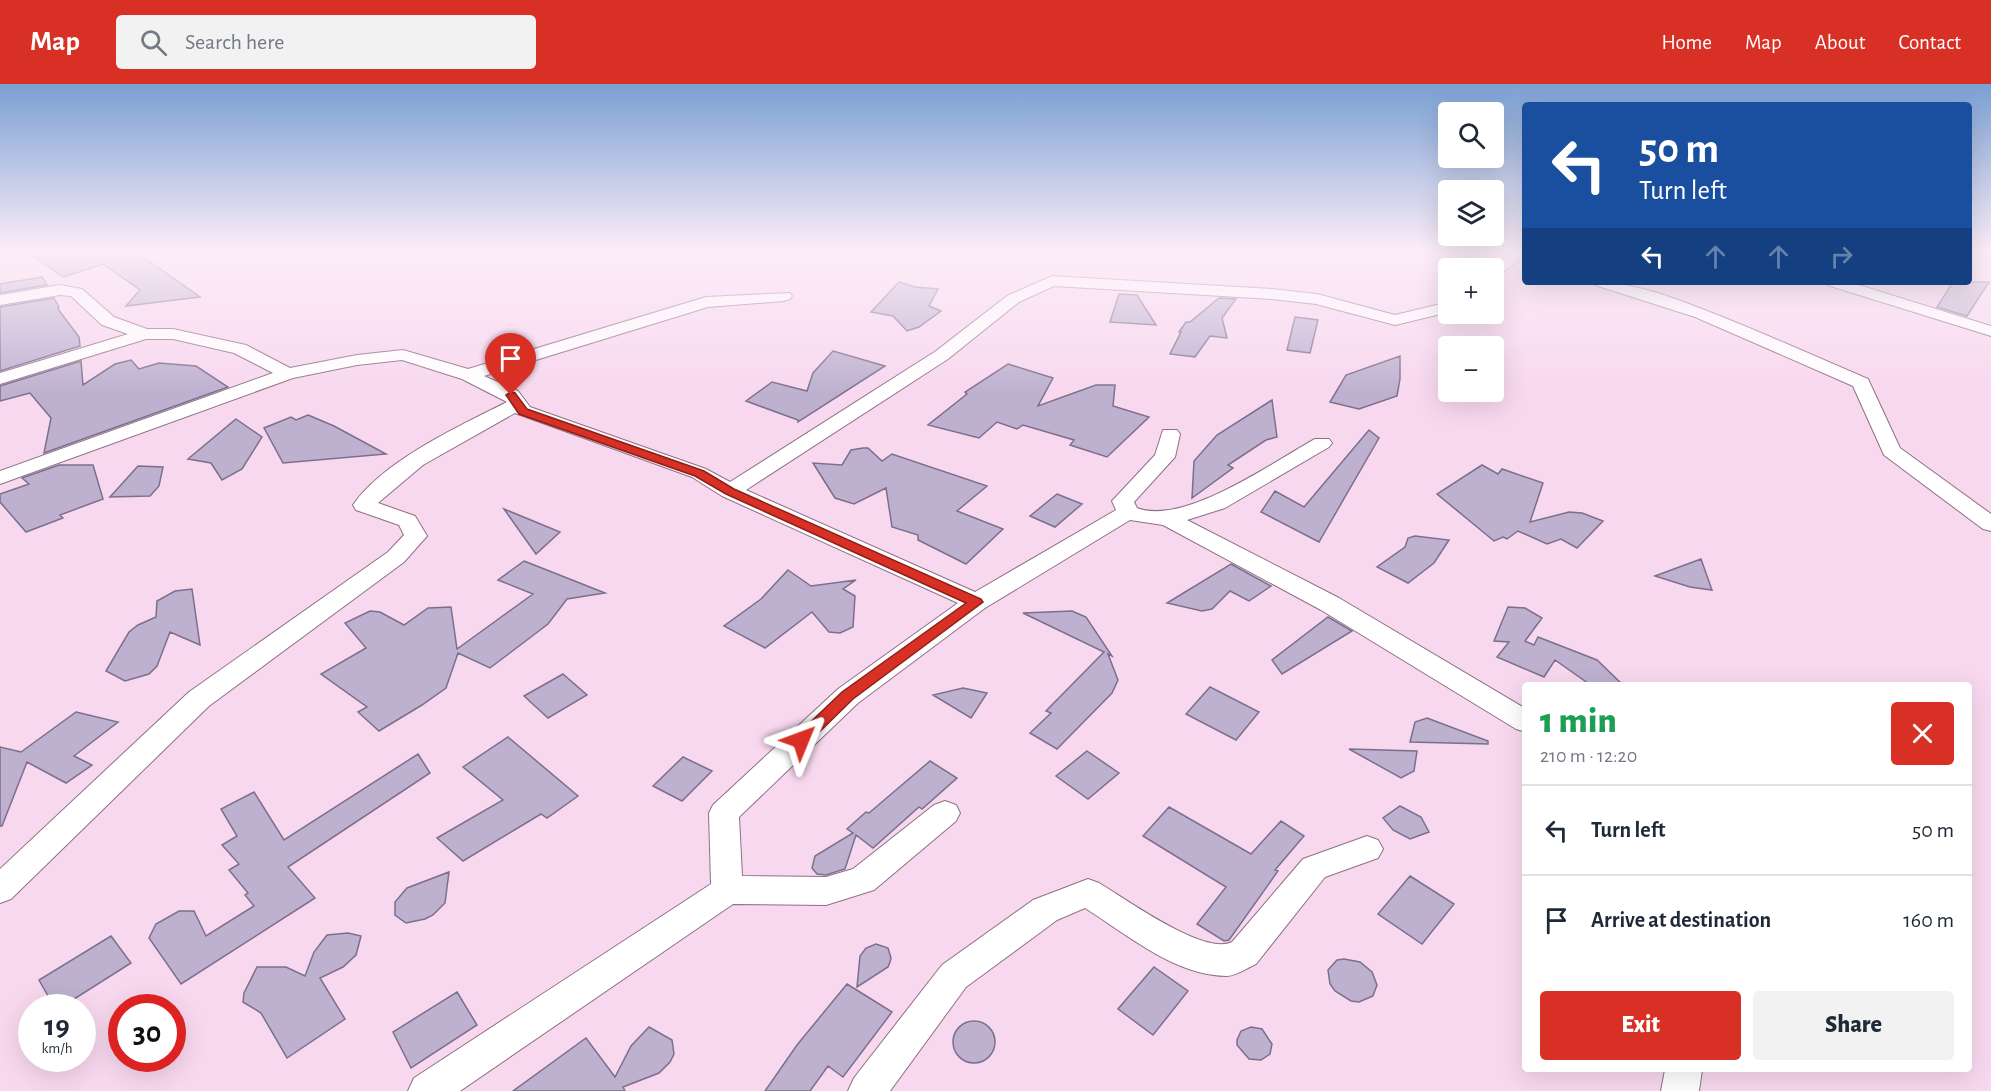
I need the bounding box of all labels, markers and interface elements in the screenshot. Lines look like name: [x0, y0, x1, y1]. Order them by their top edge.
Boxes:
search box: [116, 15, 536, 69]
icon: search: [137, 26, 170, 59]
text: Map: [30, 28, 80, 56]
text: Search here: [185, 31, 284, 53]
text: Home: [1661, 32, 1712, 53]
text: Map: [1745, 32, 1782, 53]
text: About: [1815, 32, 1865, 53]
text: Contact: [1898, 32, 1961, 53]
map controls: [1438, 102, 1504, 402]
button: search: [1438, 102, 1504, 168]
icon: left: [1540, 126, 1618, 204]
text: 50 m: [1639, 128, 1719, 170]
text: Turn left: [1639, 177, 1727, 204]
button: layers: [1438, 180, 1504, 246]
icon: left: [1636, 240, 1669, 273]
icon: ahead: [1699, 240, 1732, 273]
icon: ahead: [1762, 240, 1795, 273]
icon: right: [1825, 240, 1858, 273]
button: +: [1438, 258, 1504, 324]
pin: [485, 333, 536, 395]
button: −: [1438, 336, 1504, 402]
icon: arrive: [494, 342, 527, 375]
button: close: [1891, 702, 1954, 765]
text: 1 min: [1540, 703, 1617, 739]
position arrow: [769, 708, 833, 772]
text: 210 m · 12:20: [1540, 746, 1637, 766]
icon: left: [1540, 814, 1573, 847]
text: Turn left: [1591, 819, 1665, 841]
text: 50 m: [1912, 819, 1954, 841]
icon: arrive: [1540, 904, 1573, 937]
text: Arrive at destination: [1591, 909, 1771, 931]
text: 160 m: [1903, 909, 1954, 931]
button: Exit: [1540, 991, 1741, 1060]
button: Share: [1753, 991, 1954, 1060]
speed limit sign: 30: [108, 994, 186, 1072]
text: 19: [44, 1011, 70, 1041]
text: km/h: [42, 1041, 72, 1056]

